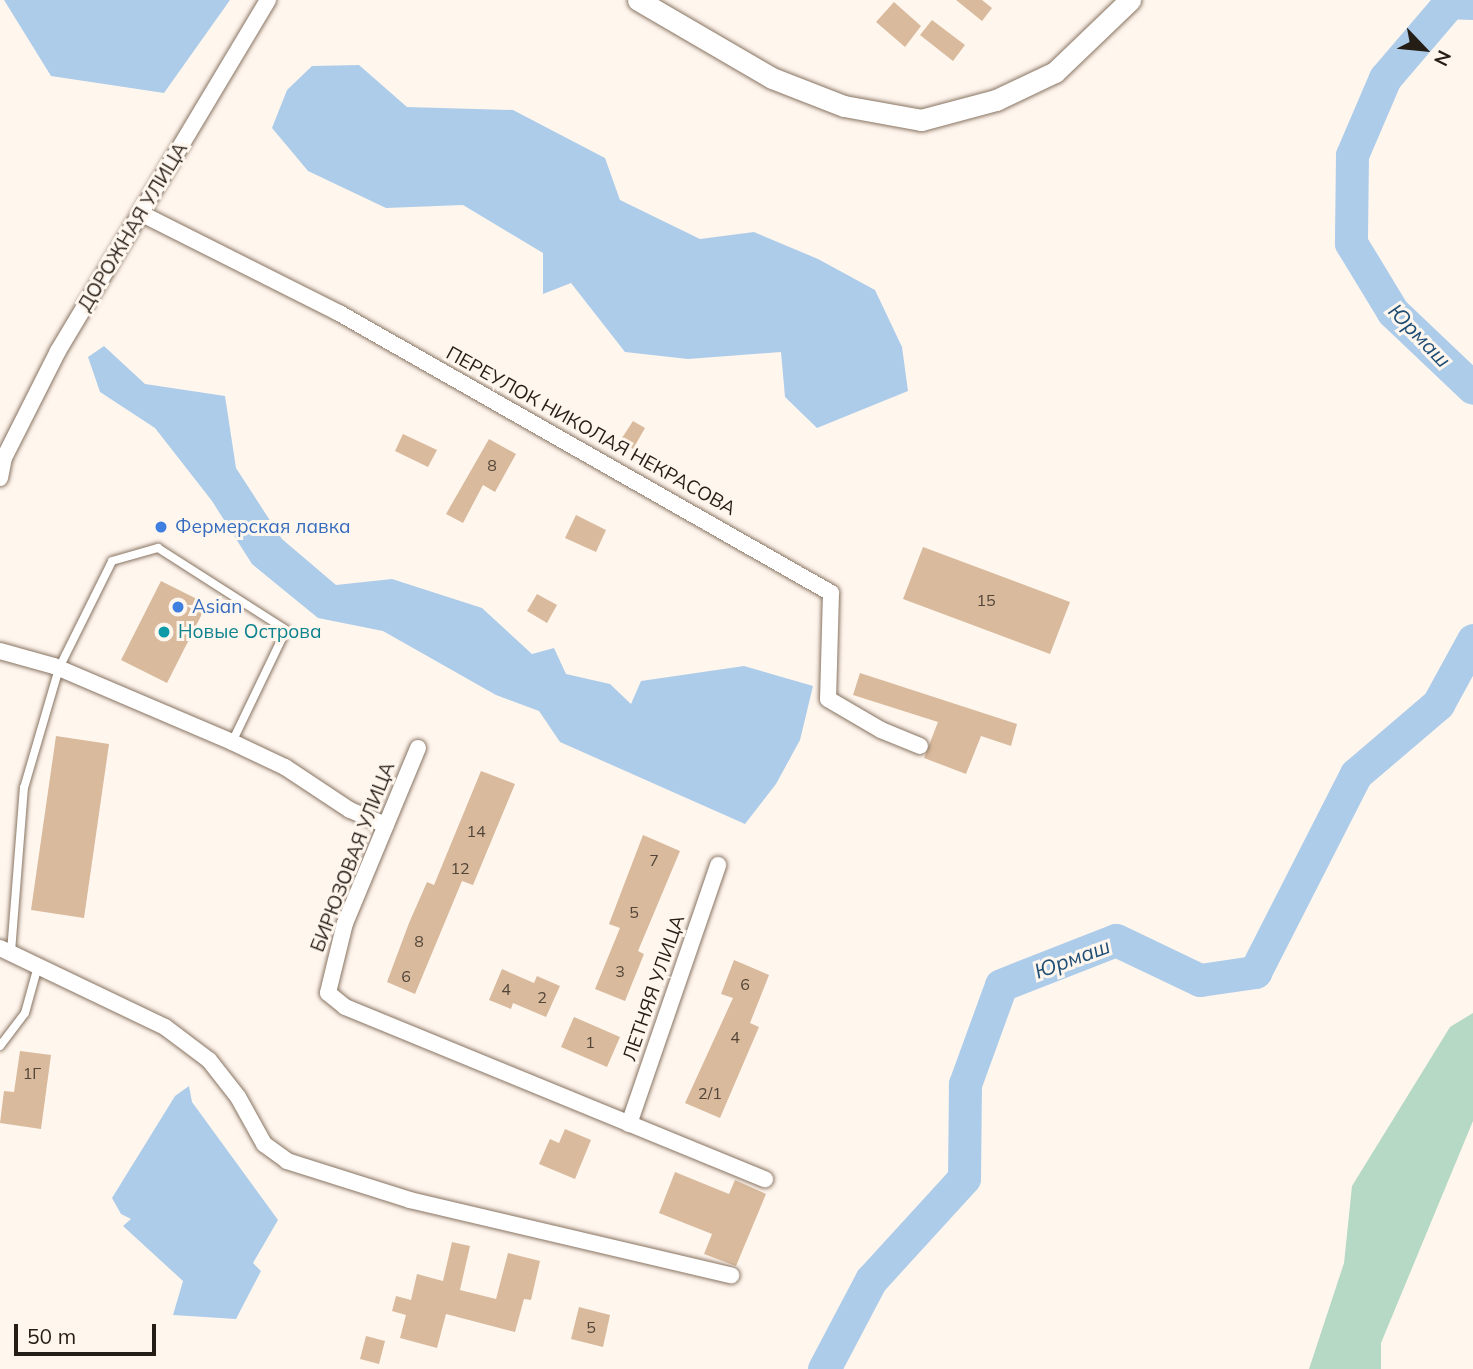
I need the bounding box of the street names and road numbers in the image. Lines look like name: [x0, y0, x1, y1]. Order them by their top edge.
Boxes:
street label: ДОРОЖНАЯ УЛИЦА: [74, 139, 192, 315]
street label: ПЕРЕУЛОК НИКОЛАЯ НЕКРАСОВА: [442, 342, 740, 520]
street label: БИРЮЗОВАЯ УЛИЦА: [306, 759, 400, 955]
street label: ЛЕТНЯЯ УЛИЦА: [618, 912, 690, 1064]

